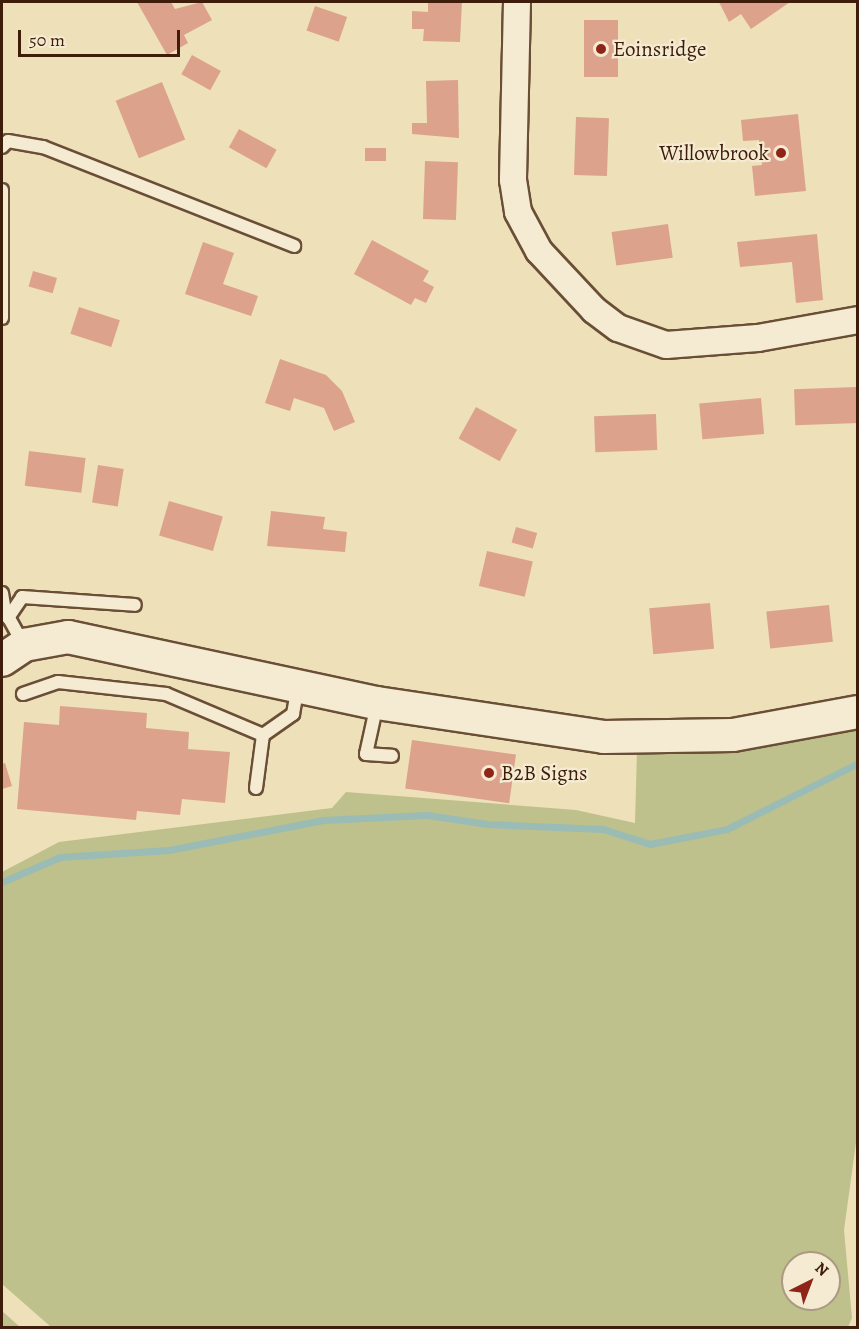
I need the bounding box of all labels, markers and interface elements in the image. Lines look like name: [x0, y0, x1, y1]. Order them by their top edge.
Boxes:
scale bar: [21, 18, 183, 56]
text: 50 m: [29, 28, 65, 52]
place label: Eoinsridge: [613, 36, 706, 62]
marker: Eoinsridge: [594, 42, 608, 56]
place label: Willowbrook: [659, 140, 769, 166]
marker: Willowbrook: [774, 146, 788, 160]
place label: B2B Signs: [501, 760, 588, 786]
marker: B2B Signs: [482, 766, 496, 780]
north arrow: [781, 1251, 841, 1311]
text: N: [810, 1257, 833, 1281]

